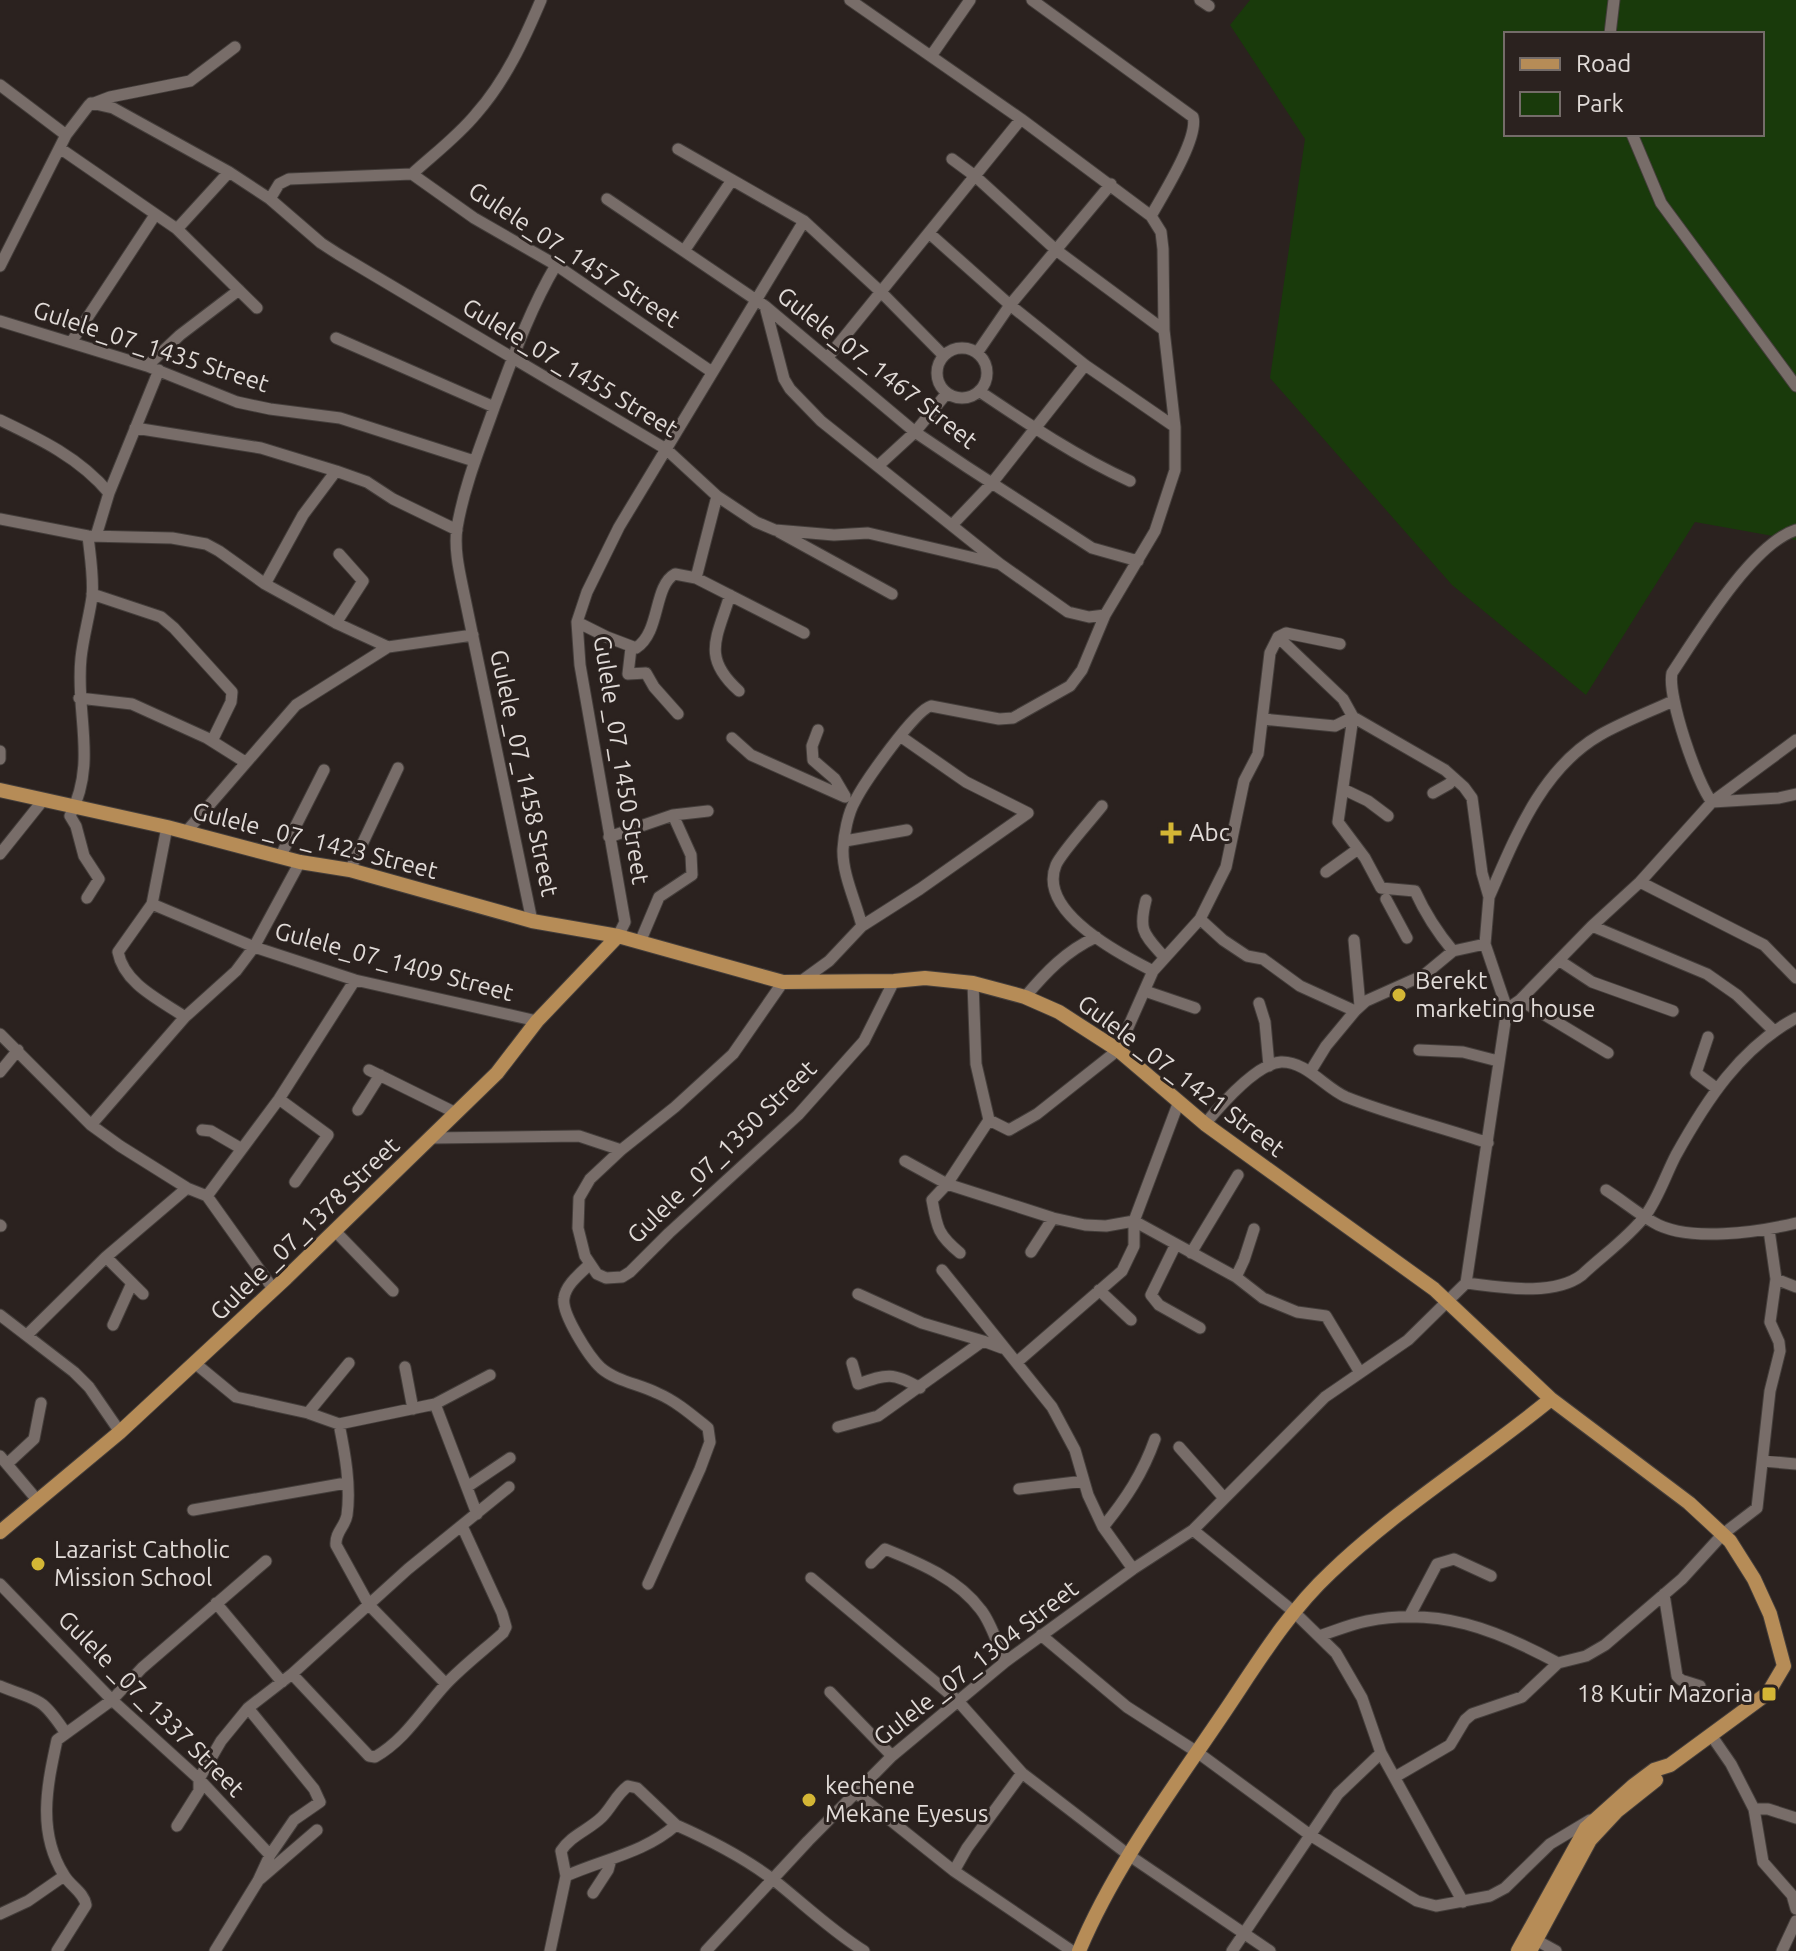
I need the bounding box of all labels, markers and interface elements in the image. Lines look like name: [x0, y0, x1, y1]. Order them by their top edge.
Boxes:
legend: [1504, 32, 1764, 136]
text: Road: [1576, 50, 1631, 77]
text: Park: [1576, 90, 1624, 117]
street label: Gulele_07_1457 Street: [464, 176, 685, 333]
street label: Gulele_07_1467 Street: [772, 281, 983, 454]
street label: Gulele_07_1455 Street: [458, 293, 683, 443]
street label: Gulele_07_1435 Street: [30, 296, 273, 398]
street label: Gulele _07_1450 Street: [588, 634, 655, 887]
street label: Gulele _07_1458 Street: [485, 647, 564, 899]
street label: Gulele _07_1423 Street: [190, 797, 441, 884]
place label: Abc: [1189, 819, 1230, 846]
marker: Abc: [1160, 822, 1182, 844]
street label: Gulele_07_1409 Street: [272, 917, 517, 1007]
place label: Berekt marketing house: [1415, 967, 1595, 1022]
marker: Berekt marketing house: [1390, 986, 1408, 1004]
street label: Gulele _07_1421 Street: [1073, 989, 1290, 1162]
street label: Gulele _07_1350 Street: [622, 1054, 822, 1249]
street label: Gulele _07_1378 Street: [205, 1131, 405, 1326]
place label: Lazarist Catholic Mission School: [54, 1536, 230, 1591]
marker: Lazarist Catholic Mission School: [29, 1555, 47, 1573]
street label: Gulele _07_1304 Street: [868, 1574, 1084, 1751]
street label: Gulele _07_1337 Street: [53, 1605, 250, 1802]
place label: 18 Kutir Mazoria: [1577, 1680, 1753, 1707]
marker: 18 Kutir Mazoria: [1760, 1685, 1778, 1703]
place label: kechene Mekane Eyesus: [825, 1772, 988, 1827]
marker: kechene Mekane Eyesus: [800, 1791, 818, 1809]

